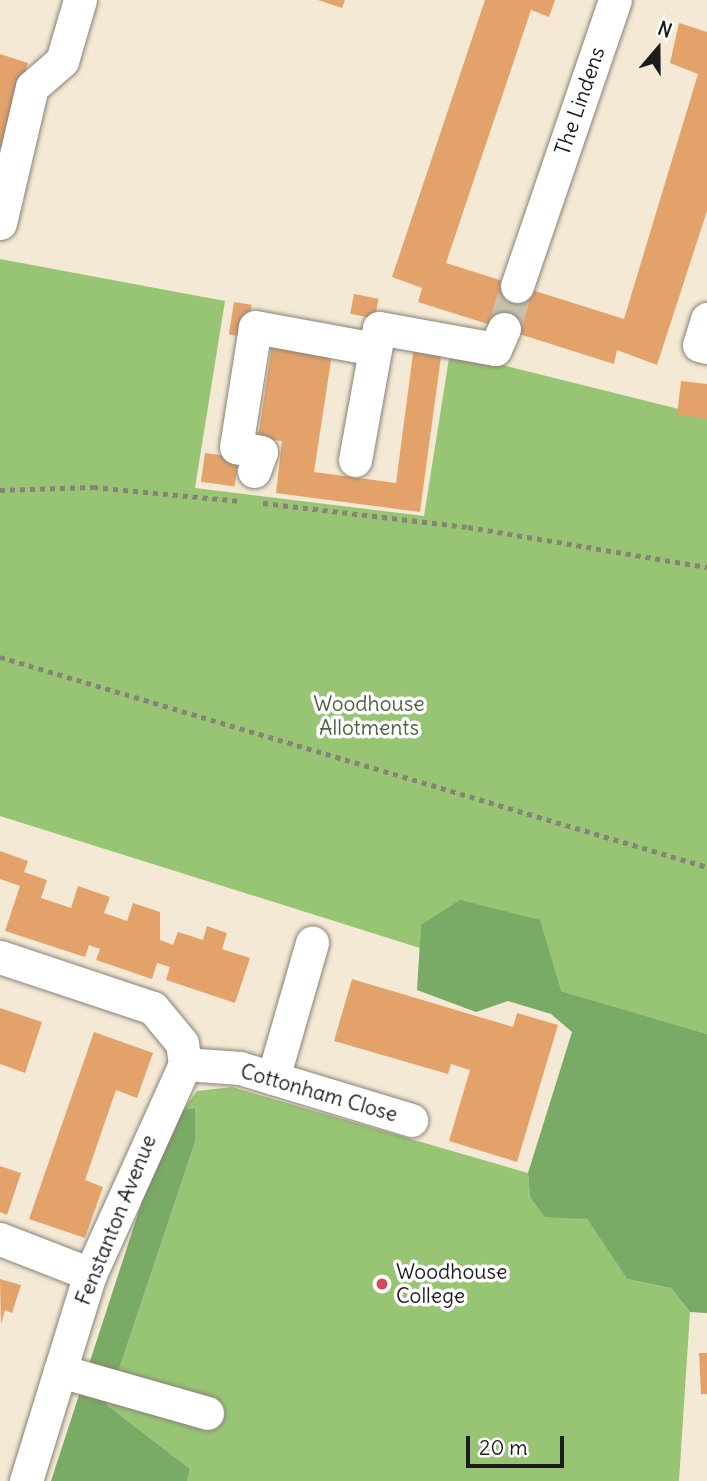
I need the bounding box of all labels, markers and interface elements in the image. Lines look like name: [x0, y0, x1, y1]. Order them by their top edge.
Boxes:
north arrow: [623, 14, 693, 84]
text: N: [655, 16, 675, 43]
street label: The Lindens: [550, 43, 610, 159]
park label: Woodhouse Allotments: [313, 691, 425, 741]
street label: Cottonham Close: [238, 1059, 400, 1127]
street label: Fenstanton Avenue: [70, 1131, 162, 1309]
place label: Woodhouse College: [396, 1259, 507, 1309]
marker: Woodhouse College: [374, 1276, 390, 1292]
scale bar: [469, 1422, 567, 1466]
text: 20 m: [479, 1434, 528, 1461]

